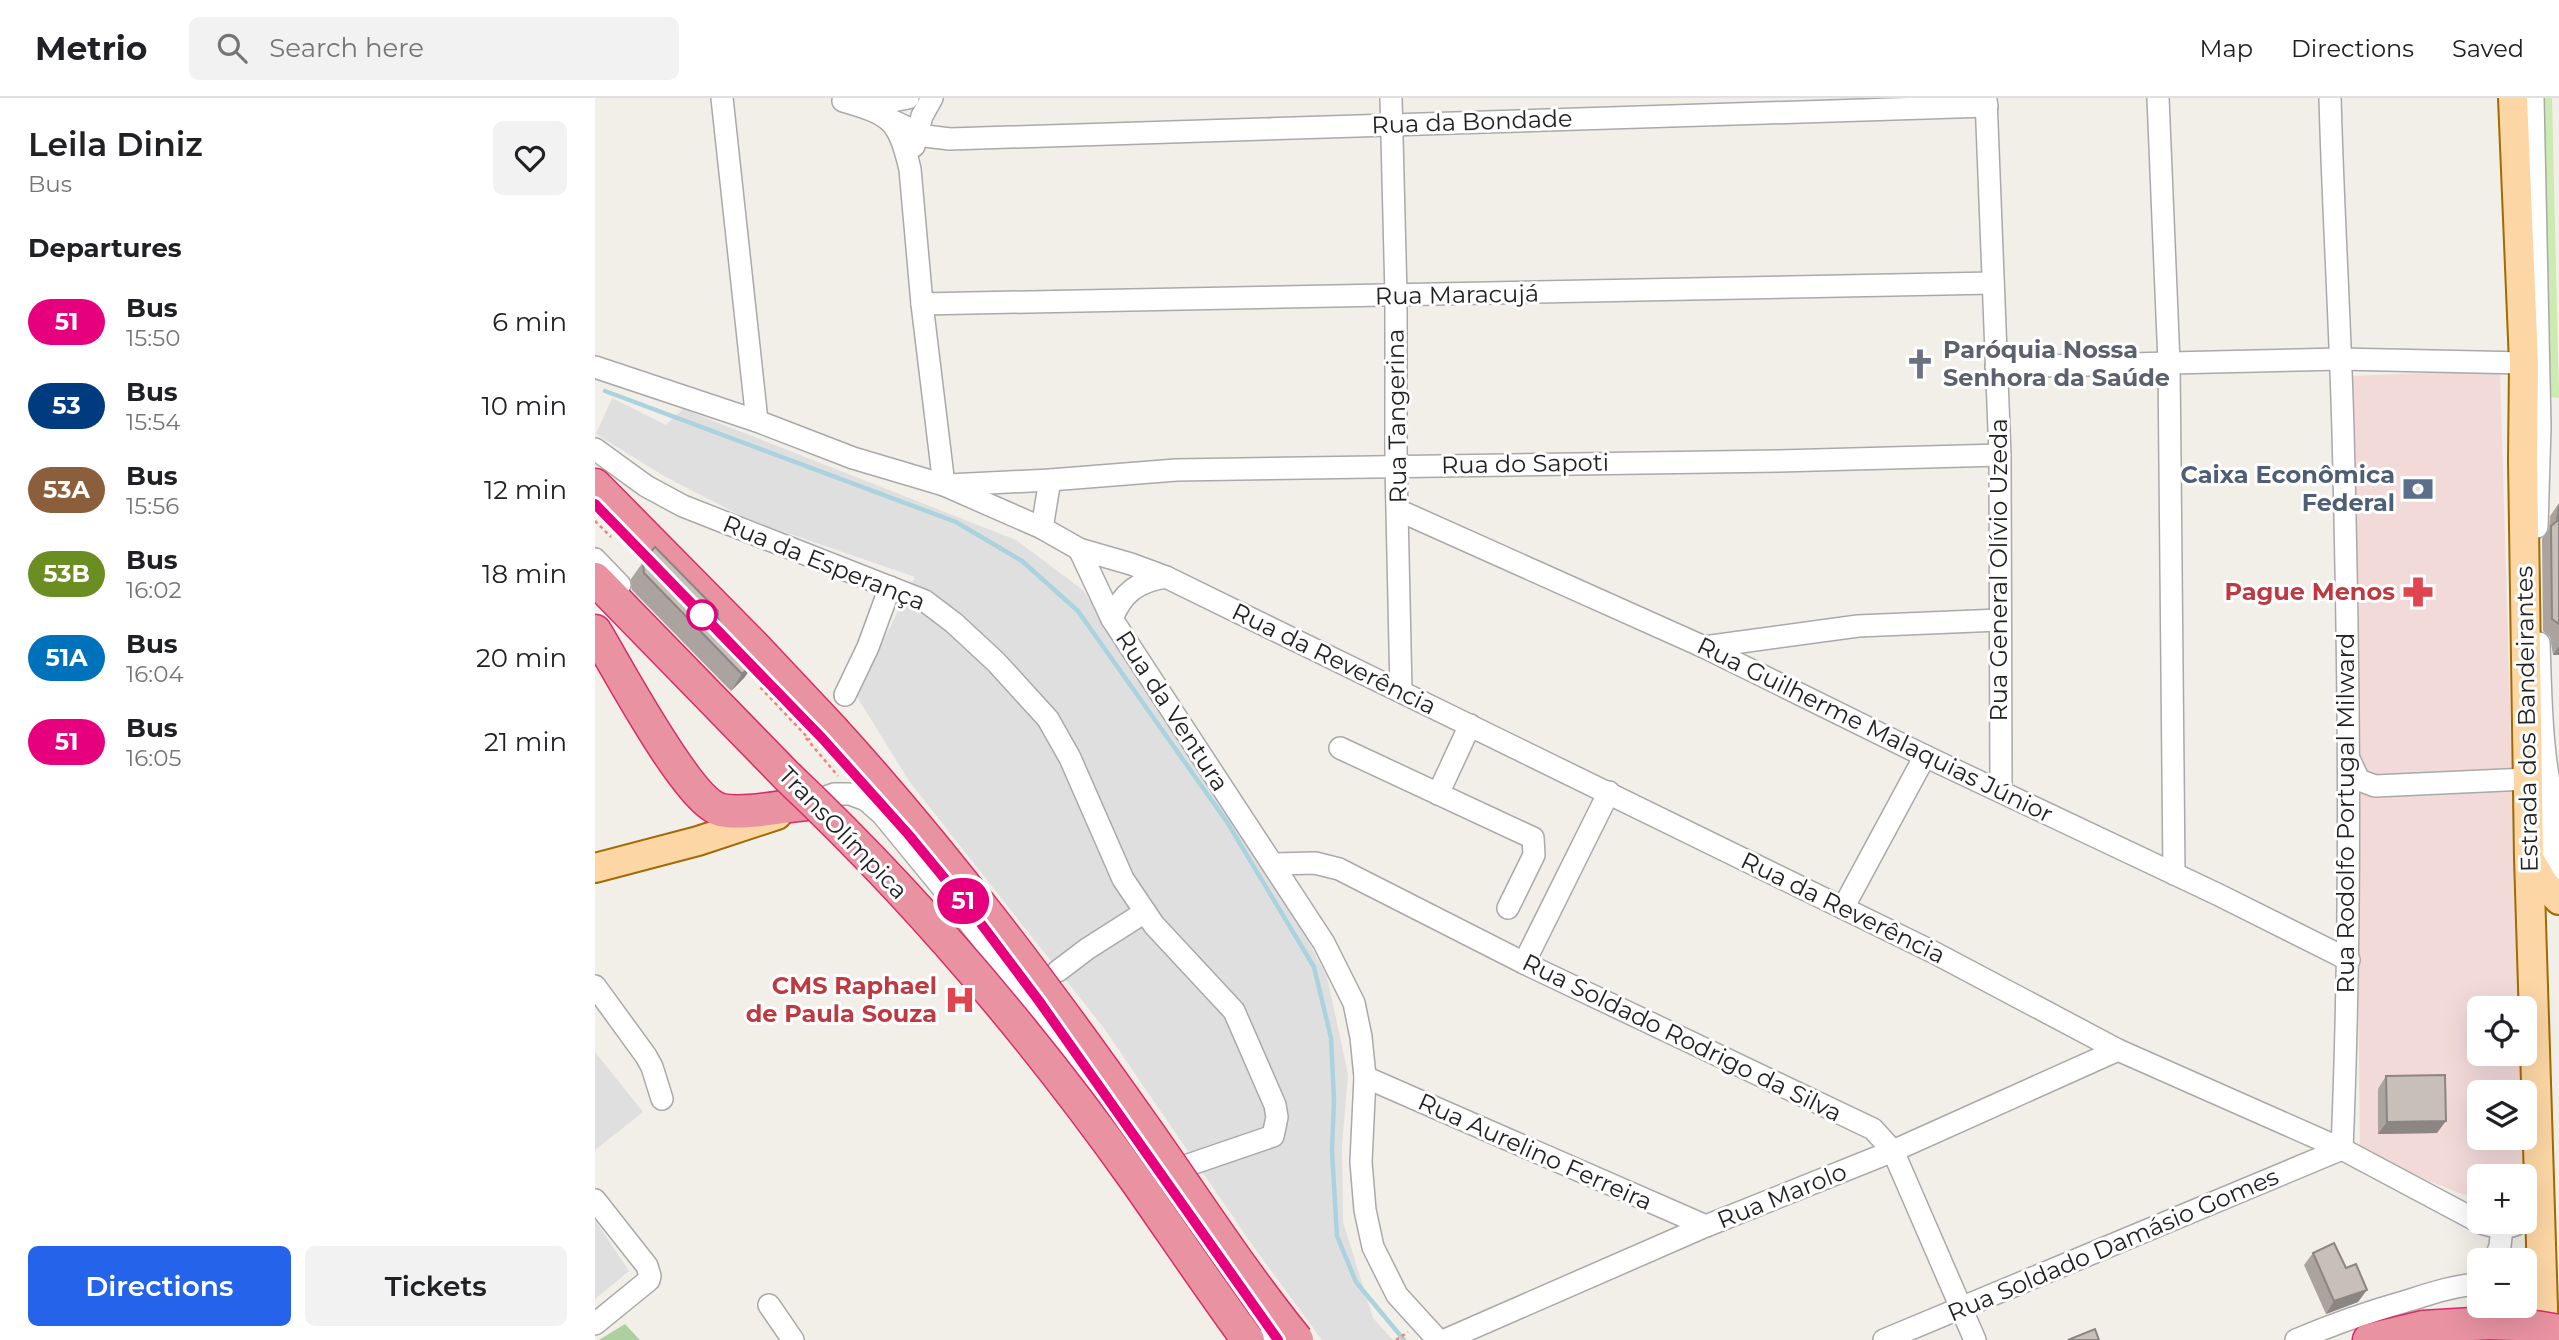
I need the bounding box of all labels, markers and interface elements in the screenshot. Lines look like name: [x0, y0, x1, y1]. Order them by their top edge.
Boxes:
search box: [189, 17, 679, 80]
text: Metrio: [35, 28, 147, 68]
icon: search: [213, 29, 251, 67]
text: Search here: [269, 32, 424, 64]
text: Map: [2200, 34, 2253, 63]
text: Directions: [2291, 34, 2414, 63]
text: Saved: [2452, 34, 2524, 63]
street label: Rua da Bondade: [1371, 103, 1573, 140]
button: heart: [493, 121, 567, 195]
text: Leila Diniz: [28, 124, 203, 164]
text: Bus: [28, 170, 72, 198]
text: Departures: [28, 232, 182, 264]
street label: Rua Maracujá: [1375, 279, 1539, 310]
text: Bus: [126, 292, 178, 324]
text: 6 min: [492, 306, 567, 338]
text: 51: [55, 307, 78, 336]
text: 15:50: [126, 324, 180, 352]
street label: Rua Tangerina: [1380, 328, 1413, 504]
place label: Paróquia Nossa Senhora da Saúde: [1943, 335, 2170, 392]
church icon: Paróquia Nossa Senhora da Saúde: [1903, 347, 1937, 381]
text: Bus: [126, 376, 178, 408]
text: 10 min: [481, 390, 567, 422]
text: 53: [52, 391, 81, 420]
text: 15:54: [126, 408, 180, 436]
street label: Rua General Olívio Uzeda: [1984, 418, 2013, 722]
street label: Rua do Sapoti: [1441, 448, 1609, 479]
text: Bus: [126, 460, 178, 492]
place label: Caixa Econômica Federal: [2180, 460, 2395, 517]
bank icon: Caixa Econômica Federal: [2401, 472, 2435, 506]
text: 12 min: [484, 474, 567, 506]
text: 53A: [43, 475, 90, 504]
text: 15:56: [126, 492, 179, 520]
street label: Rua da Esperança: [719, 509, 930, 616]
text: Bus: [126, 544, 178, 576]
text: 18 min: [482, 558, 567, 590]
text: 53B: [43, 559, 90, 588]
street label: Estrada dos Bandeirantes: [2509, 566, 2544, 872]
pharmacy icon: Pague Menos: [2401, 575, 2435, 609]
text: 16:02: [126, 576, 181, 604]
place label: Pague Menos: [2224, 577, 2395, 606]
street label: Rua da Reverência: [1227, 597, 1441, 721]
unlabelled marker: [687, 600, 717, 630]
street label: Rua da Ventura: [1110, 625, 1235, 796]
text: Bus: [126, 628, 178, 660]
street label: Rua Guilherme Malaquias Júnior: [1693, 631, 2058, 829]
street label: Rua Rodolfo Portugal Milward: [2331, 633, 2360, 993]
text: 20 min: [476, 642, 567, 674]
text: 51A: [45, 643, 88, 672]
text: 16:04: [126, 660, 184, 688]
text: Bus: [126, 712, 178, 744]
text: 21 min: [484, 726, 567, 758]
text: 51: [55, 727, 78, 756]
text: 16:05: [126, 744, 181, 772]
street label: TransOlímpica: [773, 760, 914, 905]
street label: Rua da Reverência: [1736, 846, 1950, 970]
line badge: 51: [931, 878, 995, 924]
text: 51: [951, 886, 975, 915]
street label: Rua Soldado Rodrigo da Silva: [1518, 947, 1847, 1128]
place label: CMS Raphael de Paula Souza: [746, 971, 937, 1028]
hospital icon: CMS Raphael de Paula Souza: [943, 983, 977, 1017]
map controls: [2467, 996, 2537, 1318]
button: locate: [2467, 996, 2537, 1066]
button: layers: [2467, 1080, 2537, 1150]
street label: Rua Aurelino Ferreira: [1414, 1087, 1657, 1216]
street label: Rua Marolo: [1713, 1156, 1851, 1235]
street label: Rua Soldado Damásio Gomes: [1943, 1162, 2283, 1328]
button: +: [2467, 1164, 2537, 1234]
button: Directions: [28, 1246, 291, 1326]
button: Tickets: [305, 1246, 567, 1326]
button: −: [2467, 1248, 2537, 1318]

